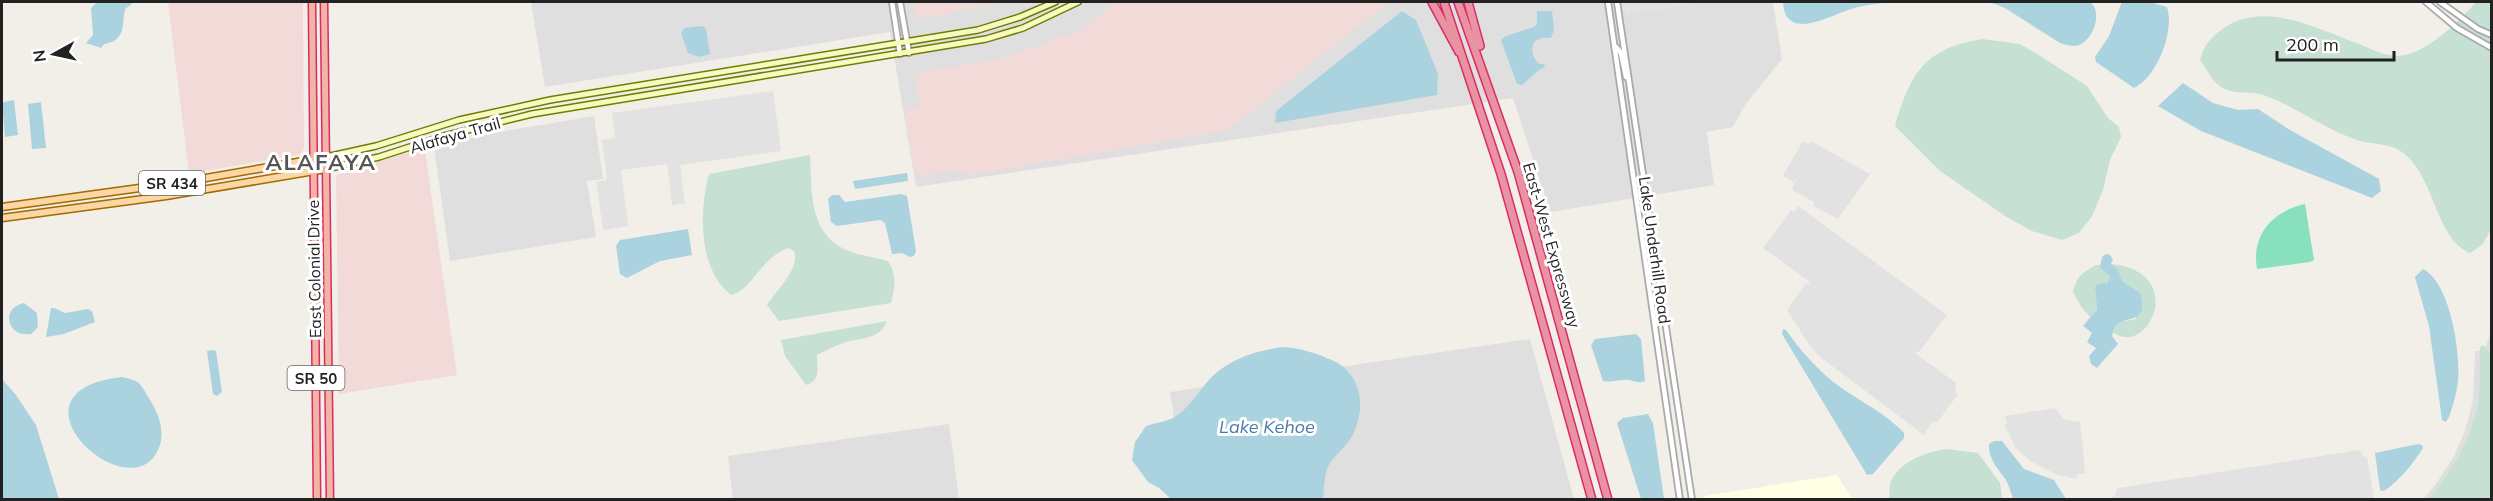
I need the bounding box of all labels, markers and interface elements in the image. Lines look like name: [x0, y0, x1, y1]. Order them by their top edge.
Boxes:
north arrow: [24, 24, 84, 84]
scale bar: [2277, 24, 2394, 62]
text: 200 m: [2286, 33, 2339, 56]
text: N: [28, 49, 50, 63]
street label: Alafaya Trail: [407, 112, 503, 158]
district label: ALAFAYA: [266, 148, 376, 176]
street label: East-West Expressway: [1519, 160, 1585, 330]
road number: SR 434: [139, 171, 205, 195]
street label: Lake Underhill Road: [1635, 175, 1675, 325]
street label: East Colonial Drive: [303, 200, 325, 338]
road number: SR 50: [288, 366, 344, 390]
water label: Lake Kehoe: [1219, 415, 1315, 438]

